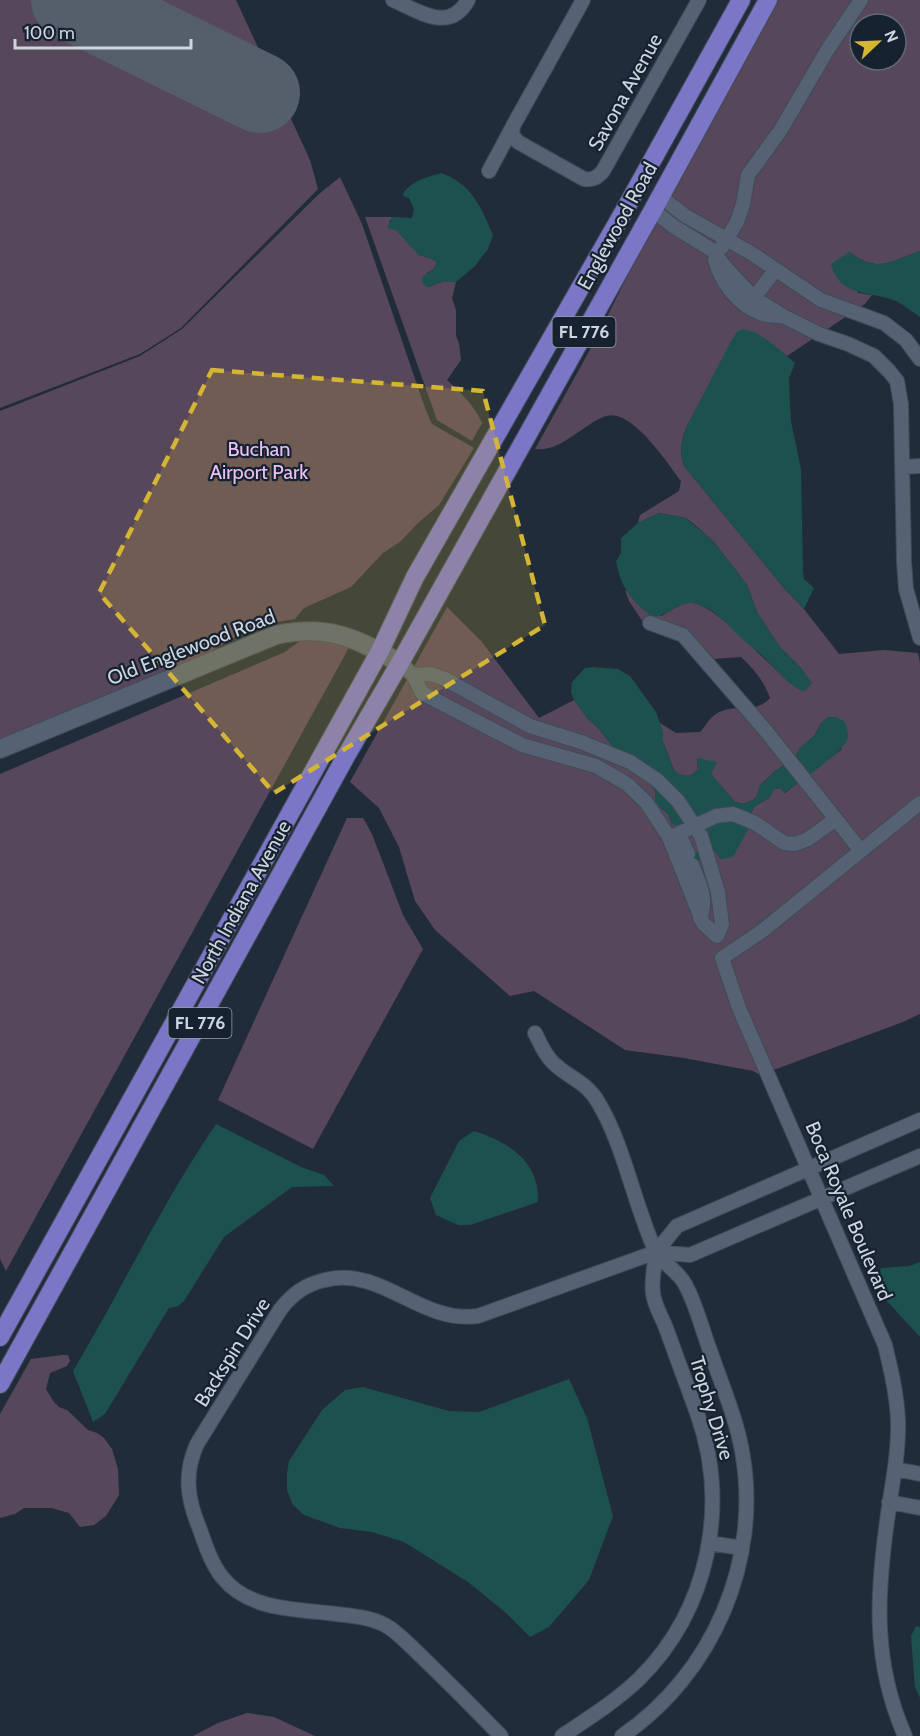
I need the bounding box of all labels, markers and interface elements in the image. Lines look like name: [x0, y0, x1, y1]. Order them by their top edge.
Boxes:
scale bar: [15, 12, 190, 50]
north arrow: [848, 12, 908, 72]
text: 100 m: [24, 22, 75, 44]
text: N: [880, 27, 902, 45]
street label: Savona Avenue: [583, 29, 667, 155]
street label: Englewood Road: [572, 158, 662, 294]
road number: FL 776: [552, 317, 616, 347]
park label: Buchan Airport Park: [210, 437, 308, 484]
street label: Old Englewood Road: [104, 604, 278, 690]
street label: North Indiana Avenue: [186, 816, 296, 988]
road number: FL 776: [168, 1008, 232, 1038]
street label: Boca Royale Boulevard: [800, 1118, 898, 1304]
street label: Backspin Drive: [189, 1293, 275, 1411]
street label: Trophy Drive: [685, 1353, 739, 1463]

